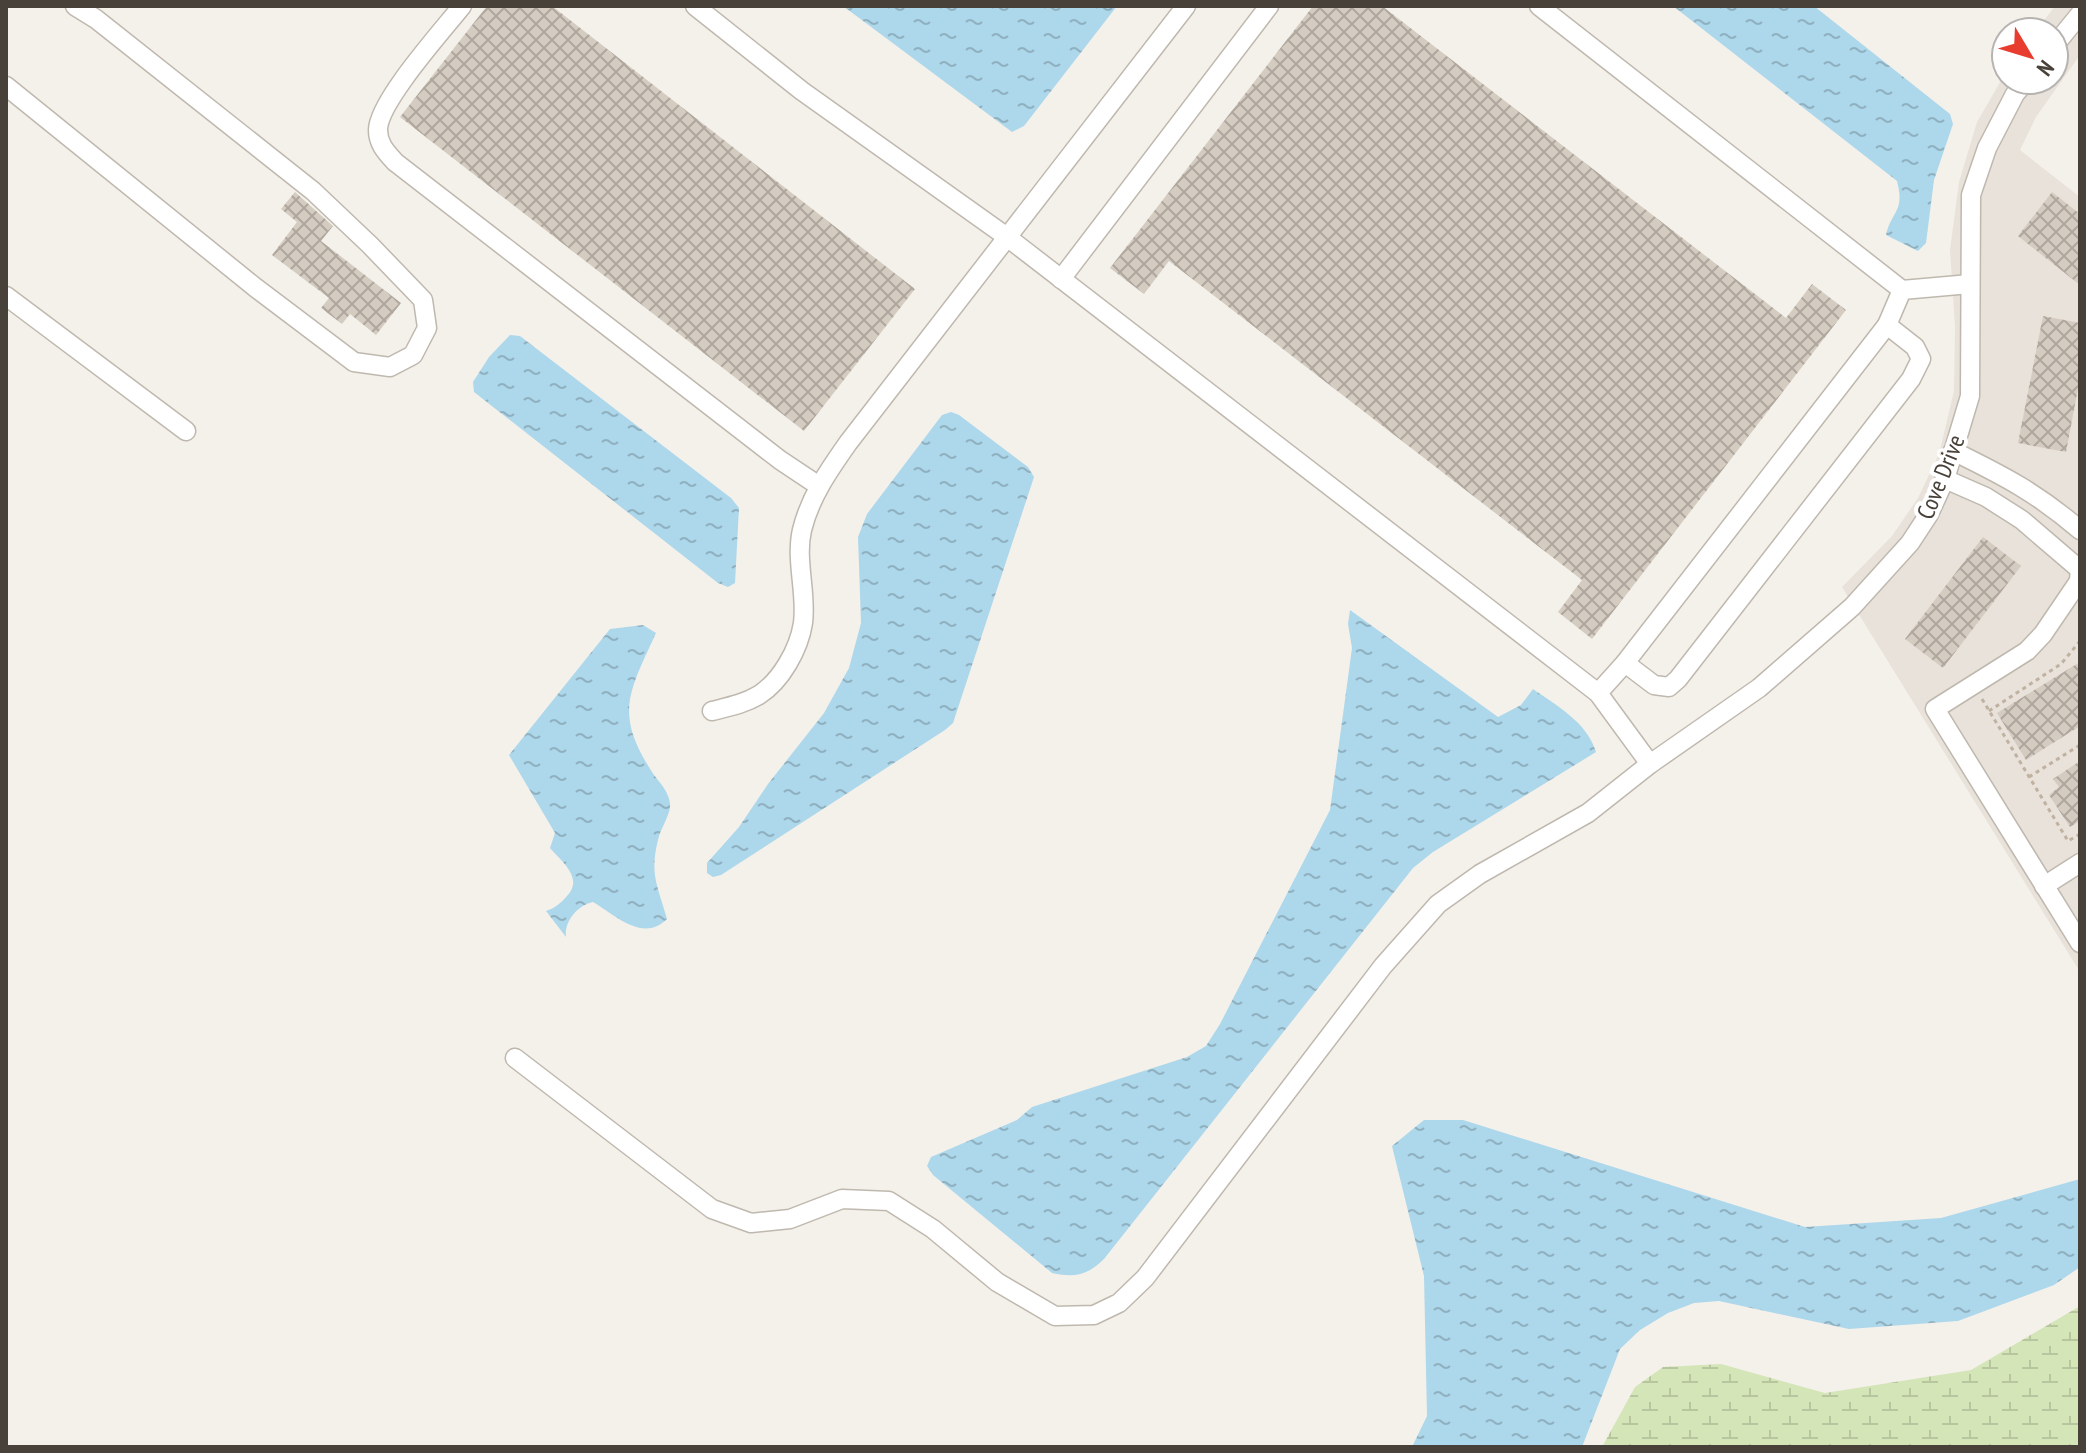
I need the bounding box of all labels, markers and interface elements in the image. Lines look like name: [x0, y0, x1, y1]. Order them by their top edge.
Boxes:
north arrow: [1990, 16, 2070, 96]
text: N: [2031, 55, 2060, 82]
street label: Cove Drive: [1910, 430, 1971, 524]

